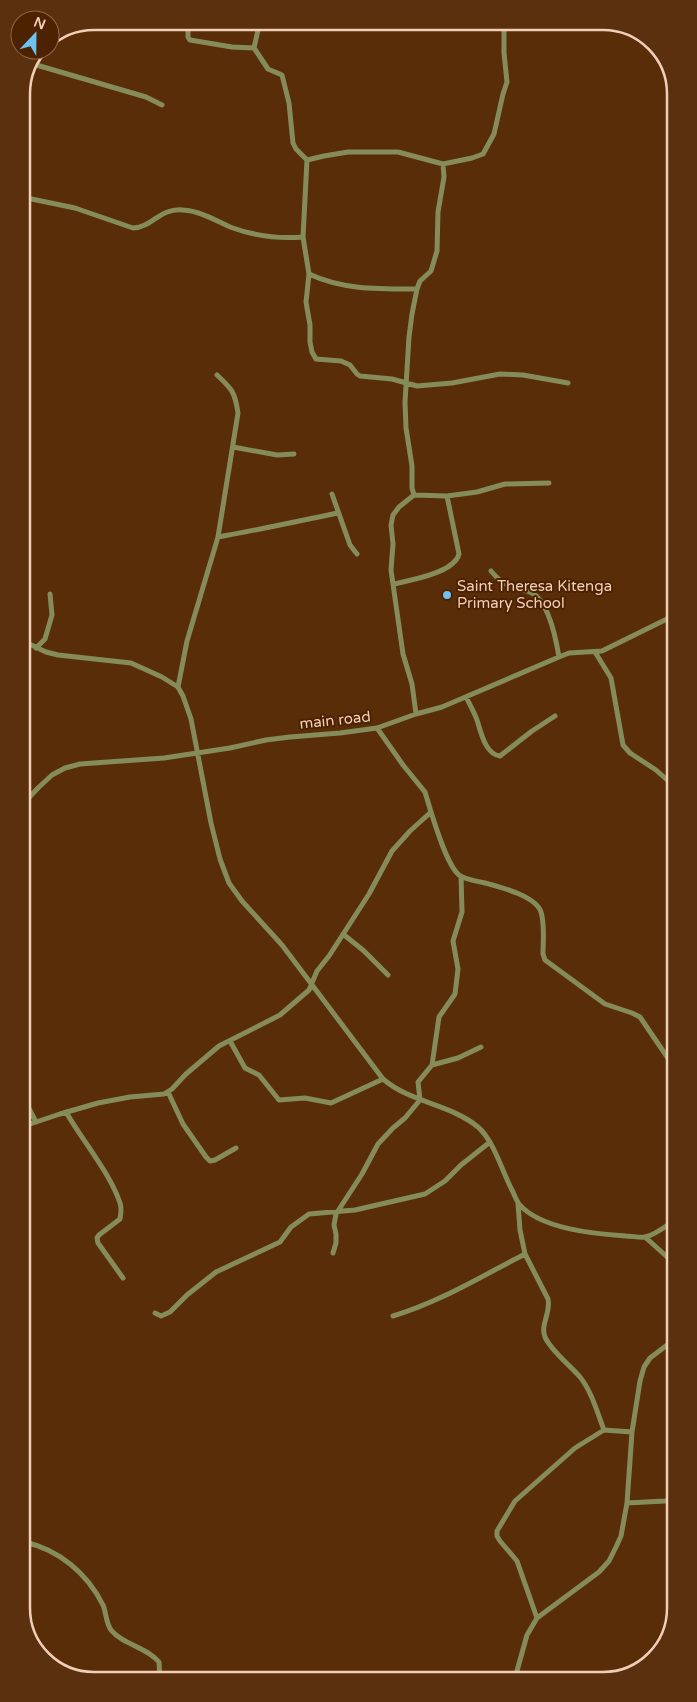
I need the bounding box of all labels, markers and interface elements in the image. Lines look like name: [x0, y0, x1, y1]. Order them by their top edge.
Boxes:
north arrow: [10, 10, 60, 60]
text: N: [31, 13, 48, 33]
place label: Saint Theresa Kitenga Primary School: [457, 577, 612, 612]
marker: Saint Theresa Kitenga Primary School: [441, 589, 453, 601]
street label: main road: [298, 707, 372, 733]

